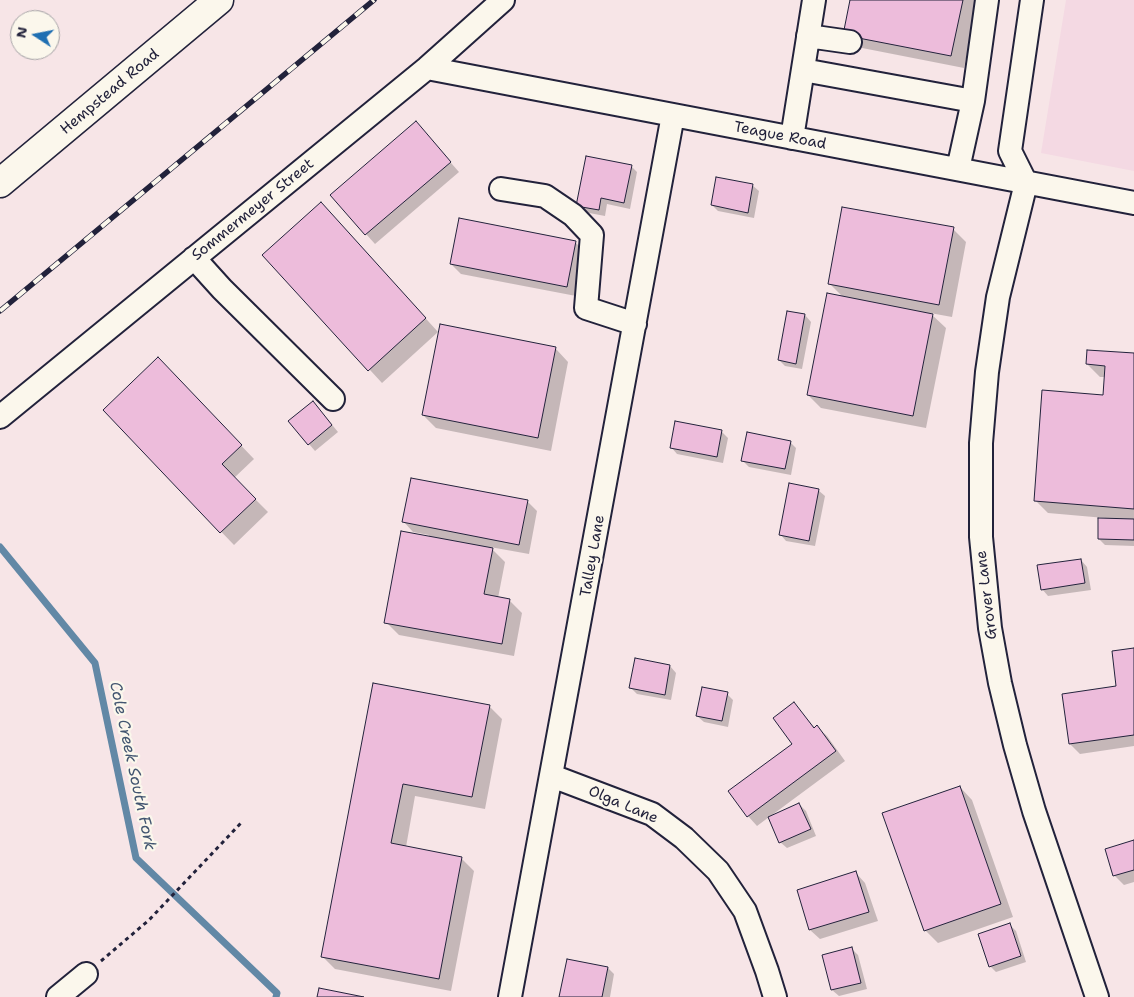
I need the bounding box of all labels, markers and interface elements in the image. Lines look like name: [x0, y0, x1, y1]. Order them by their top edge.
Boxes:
north arrow: [10, 10, 60, 60]
text: N: [11, 25, 31, 39]
street label: Hempstead Road: [57, 45, 163, 139]
street label: Teague Road: [732, 118, 828, 154]
street label: Sommermeyer Street: [188, 155, 318, 265]
street label: Talley Lane: [577, 514, 609, 598]
street label: Grover Lane: [973, 549, 1001, 641]
water label: Cole Creek South Fork: [105, 680, 159, 852]
street label: Olga Lane: [585, 782, 661, 828]

